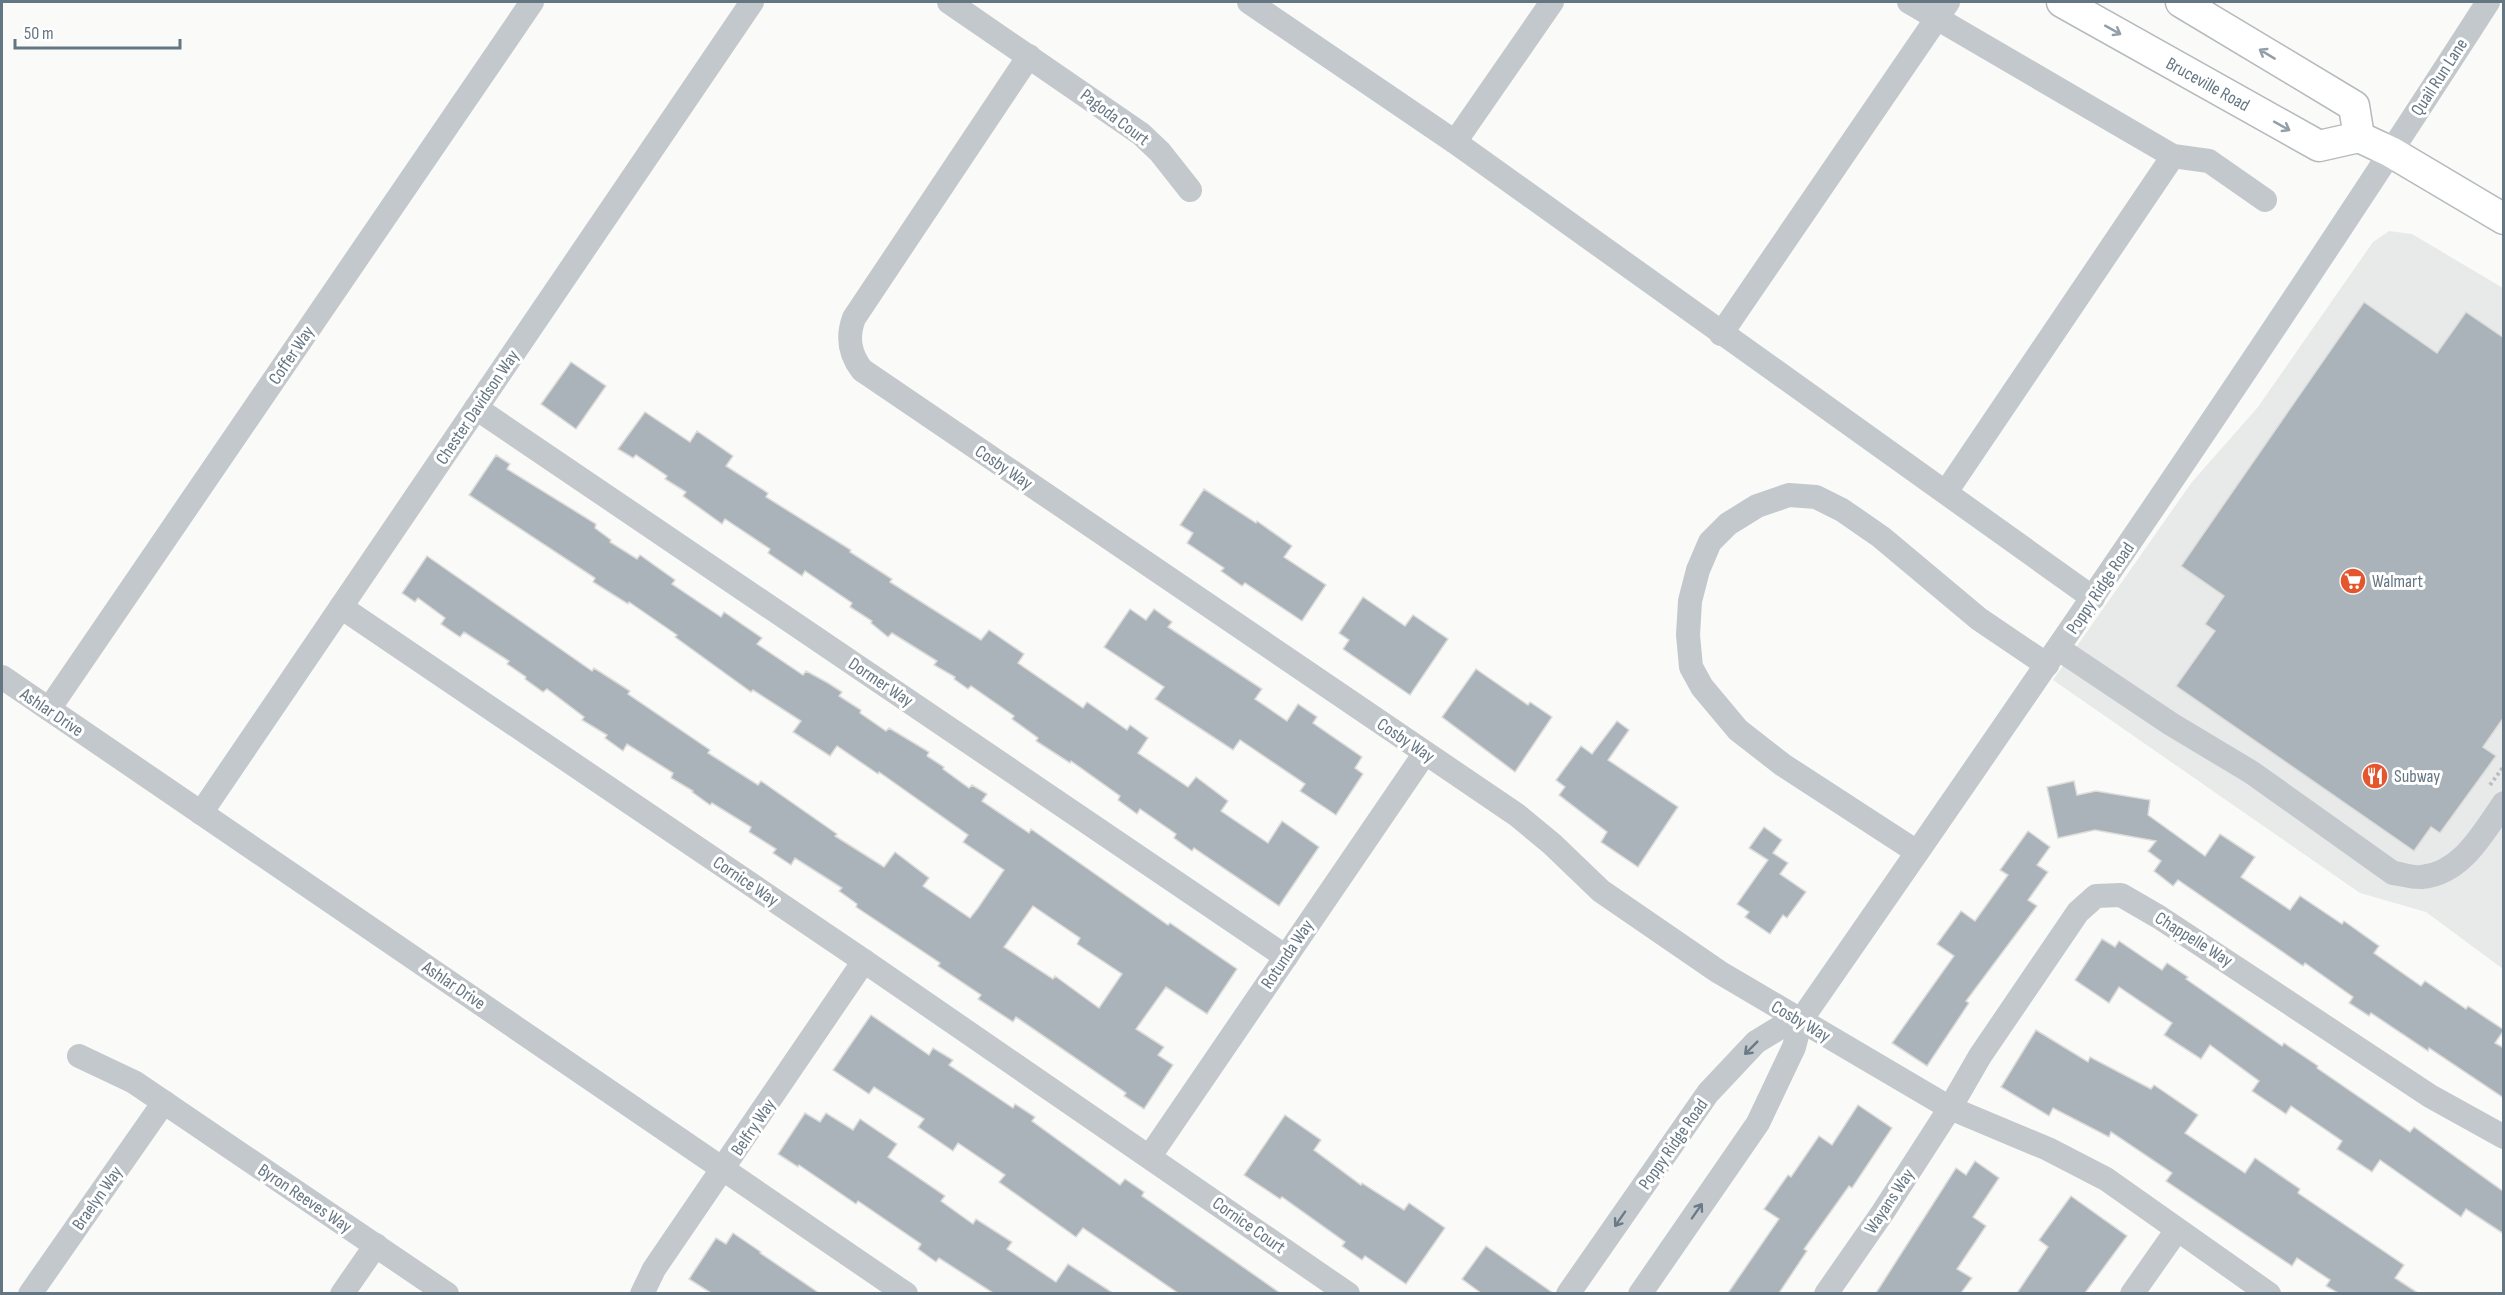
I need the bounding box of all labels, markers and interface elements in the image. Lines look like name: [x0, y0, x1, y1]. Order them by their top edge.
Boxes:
scale bar: [15, 12, 180, 50]
text: 50 m: [24, 23, 54, 44]
one-way arrow: [2104, 24, 2121, 36]
street label: Quail Run Lane: [2407, 35, 2472, 120]
one-way arrow: [2259, 47, 2276, 60]
street label: Bruceville Road: [2162, 53, 2253, 116]
street label: Pagoda Court: [1076, 85, 1154, 150]
one-way arrow: [2274, 120, 2291, 132]
street label: Coffer Way: [264, 322, 319, 389]
street label: Chester Davidson Way: [431, 346, 523, 469]
street label: Cosby Way: [971, 441, 1036, 494]
street label: Poppy Ridge Road: [2062, 538, 2139, 638]
supermarket icon: Walmart: [2338, 566, 2368, 596]
place label: Walmart: [2372, 571, 2423, 592]
street label: Dormer Way: [844, 653, 917, 712]
street label: Ashlar Drive: [15, 683, 87, 741]
street label: Cosby Way: [1373, 714, 1438, 767]
restaurant icon: Subway: [2360, 761, 2390, 791]
place label: Subway: [2394, 766, 2440, 787]
street label: Cornice Way: [709, 852, 783, 911]
street label: Chappelle Way: [2151, 907, 2236, 971]
street label: Rotunda Way: [1257, 916, 1318, 993]
street label: Ashlar Drive: [417, 956, 489, 1014]
street label: Cosby Way: [1768, 996, 1834, 1047]
one-way arrow: [1744, 1040, 1759, 1055]
street label: Belfry Way: [727, 1095, 780, 1160]
street label: Poppy Ridge Road: [1634, 1095, 1712, 1194]
street label: Byron Reeves Way: [254, 1159, 356, 1237]
street label: Braelyn Way: [68, 1162, 127, 1234]
street label: Wayans Way: [1860, 1165, 1919, 1238]
street label: Cornice Court: [1208, 1193, 1290, 1258]
one-way arrow: [1691, 1203, 1703, 1220]
one-way arrow: [1614, 1210, 1626, 1227]

